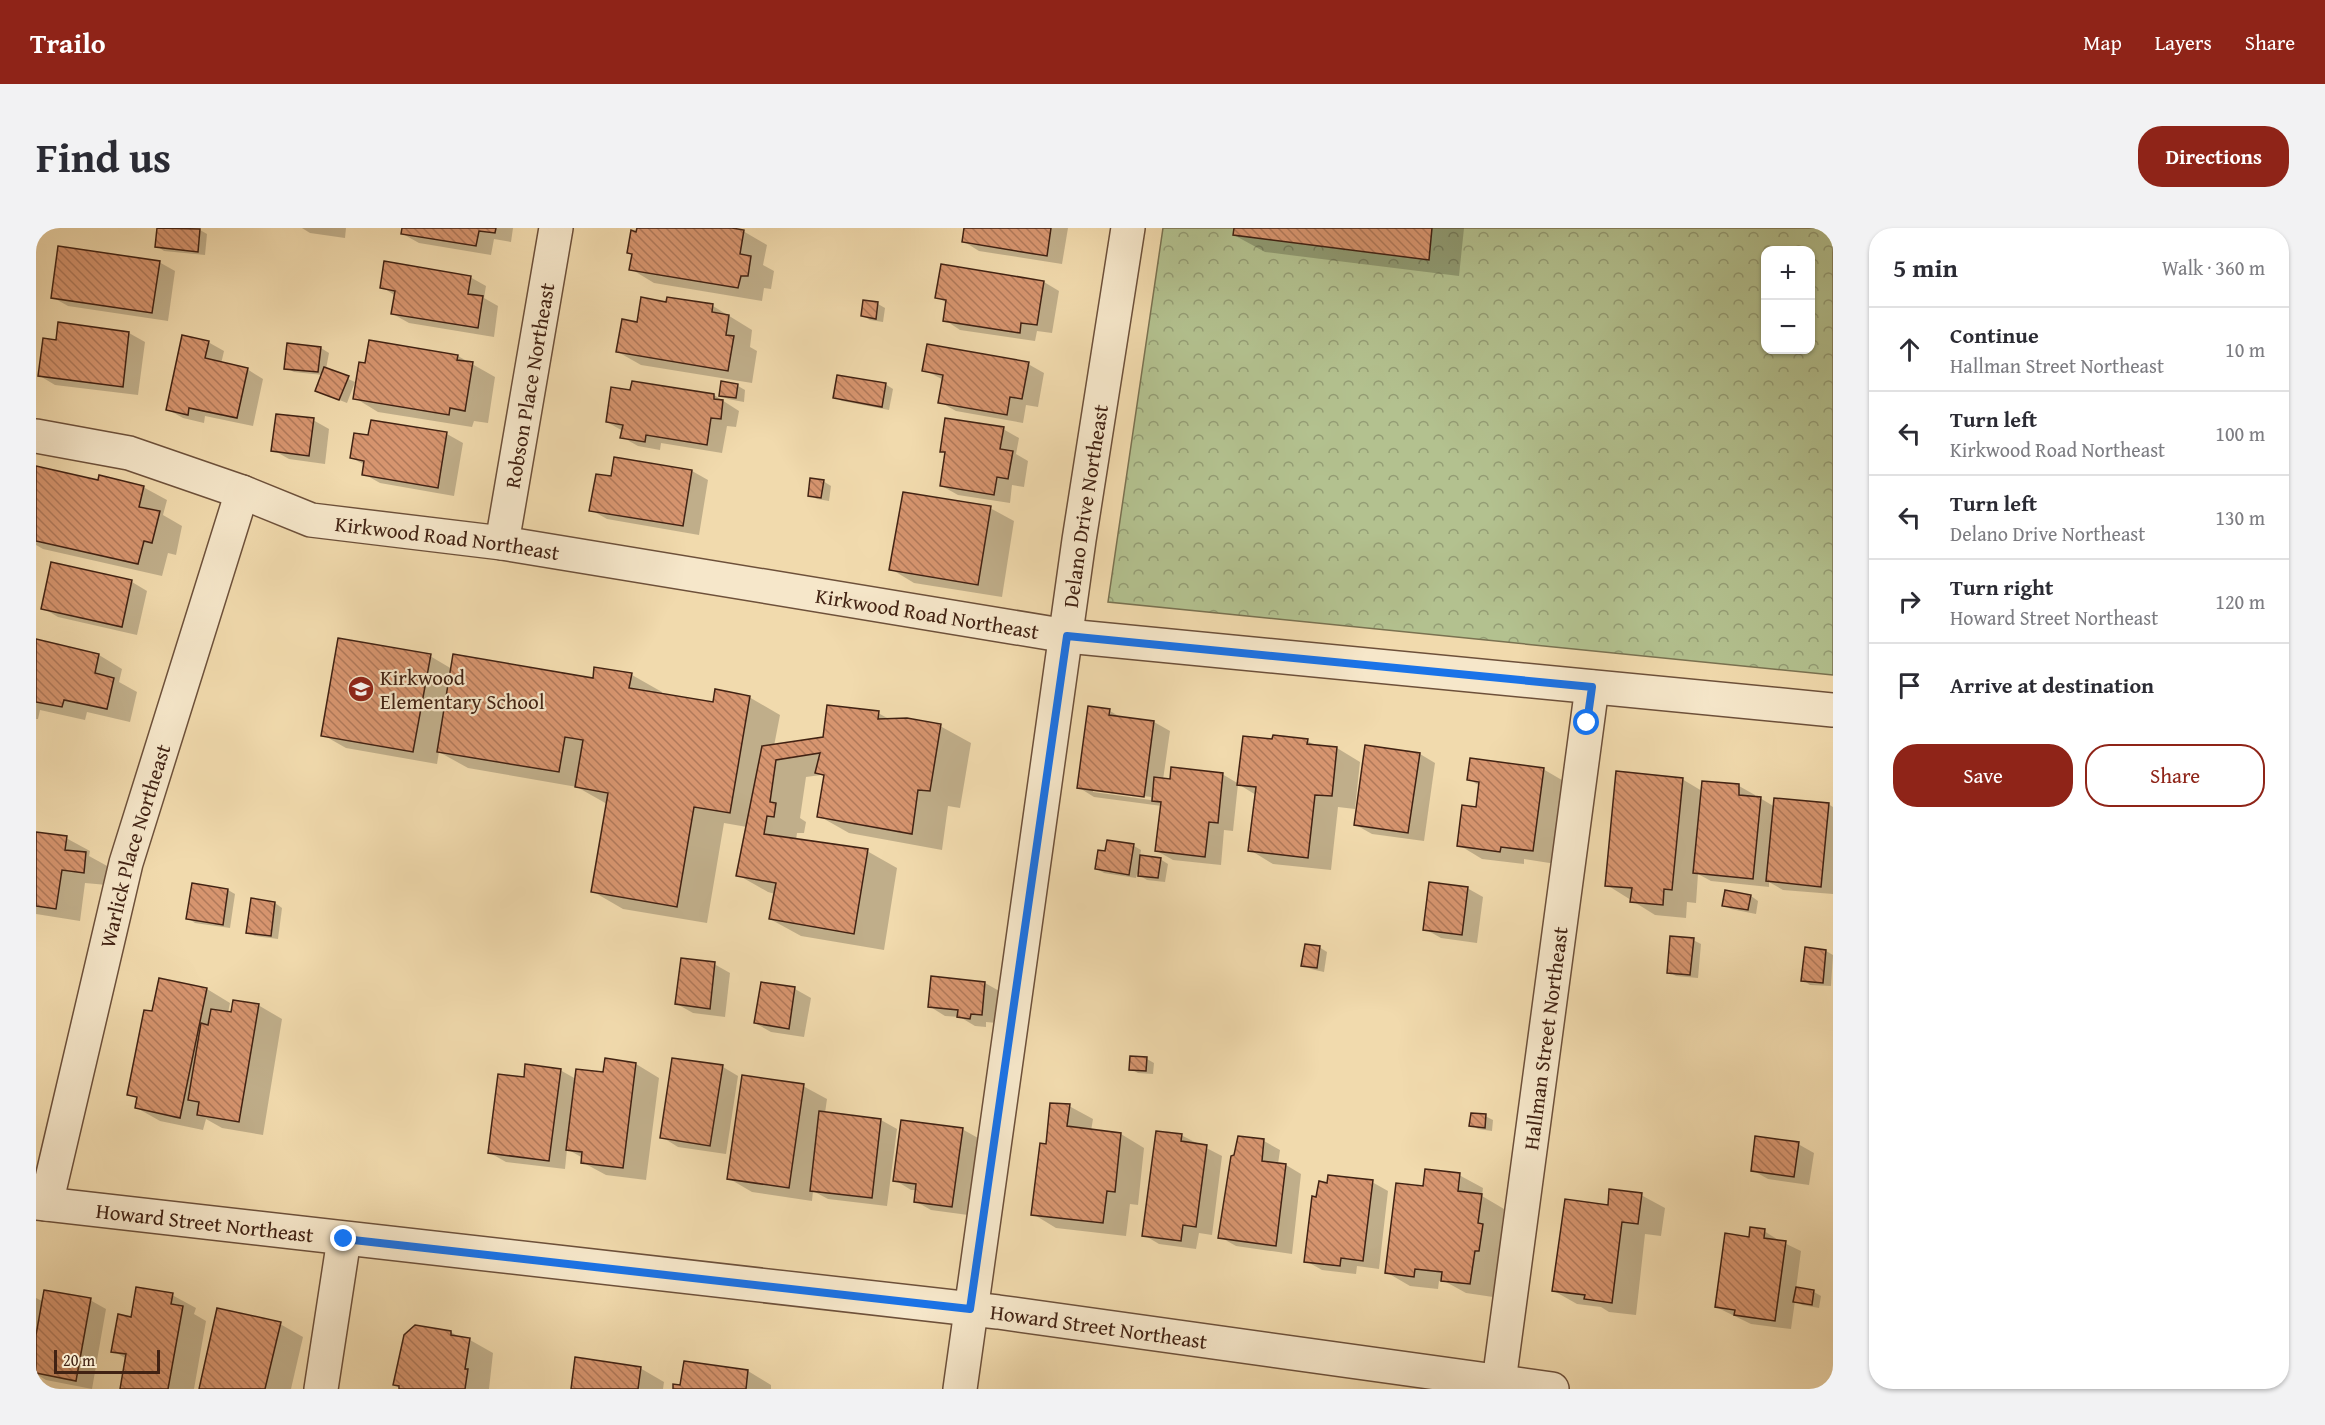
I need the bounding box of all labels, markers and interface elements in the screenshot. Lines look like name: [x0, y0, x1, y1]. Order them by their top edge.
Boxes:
text: Trailo: [30, 22, 106, 63]
text: Map: [2083, 27, 2122, 58]
text: Layers: [2155, 27, 2212, 58]
text: Share: [2245, 27, 2295, 58]
text: Find us: [36, 126, 171, 187]
button: Directions: [2138, 126, 2289, 187]
map controls: [1761, 246, 1815, 354]
button: +: [1761, 246, 1815, 300]
text: 5 min: [1893, 248, 1958, 287]
text: Walk · 360 m: [2162, 253, 2265, 282]
street label: Robson Place Northeast: [496, 280, 562, 490]
button: −: [1761, 300, 1815, 354]
text: Continue: [1950, 319, 2039, 351]
icon: ahead: [1893, 333, 1926, 366]
text: 10 m: [2225, 335, 2265, 364]
text: Hallman Street Northeast: [1950, 351, 2164, 380]
street label: Delano Drive Northeast: [1054, 401, 1116, 609]
text: Turn left: [1950, 403, 2037, 435]
icon: left: [1893, 417, 1926, 450]
text: 100 m: [2215, 419, 2265, 448]
text: Kirkwood Road Northeast: [1950, 435, 2165, 464]
text: Turn left: [1950, 487, 2037, 519]
icon: left: [1893, 501, 1926, 534]
text: 130 m: [2215, 503, 2265, 532]
street label: Kirkwood Road Northeast: [333, 508, 562, 568]
text: Delano Drive Northeast: [1950, 519, 2145, 548]
text: Turn right: [1950, 571, 2053, 603]
street label: Kirkwood Road Northeast: [813, 579, 1042, 647]
icon: right: [1893, 585, 1926, 618]
text: 120 m: [2215, 587, 2265, 616]
text: Howard Street Northeast: [1950, 603, 2158, 632]
place label: Kirkwood Elementary School: [380, 662, 545, 717]
icon: arrive: [1893, 669, 1926, 702]
text: Arrive at destination: [1950, 669, 2154, 701]
school or university icon: Kirkwood Elementary School: [346, 674, 376, 704]
route start: [1573, 709, 1599, 735]
street label: Warlick Place Northeast: [91, 739, 178, 951]
button: Save: [1893, 744, 2073, 807]
button: Share: [2085, 744, 2265, 807]
street label: Hallman Street Northeast: [1515, 924, 1575, 1152]
street label: Howard Street Northeast: [94, 1194, 316, 1250]
route end: [330, 1225, 356, 1251]
street label: Howard Street Northeast: [989, 1296, 1210, 1357]
scale bar: [54, 1347, 160, 1374]
text: 20 m: [63, 1348, 95, 1372]

